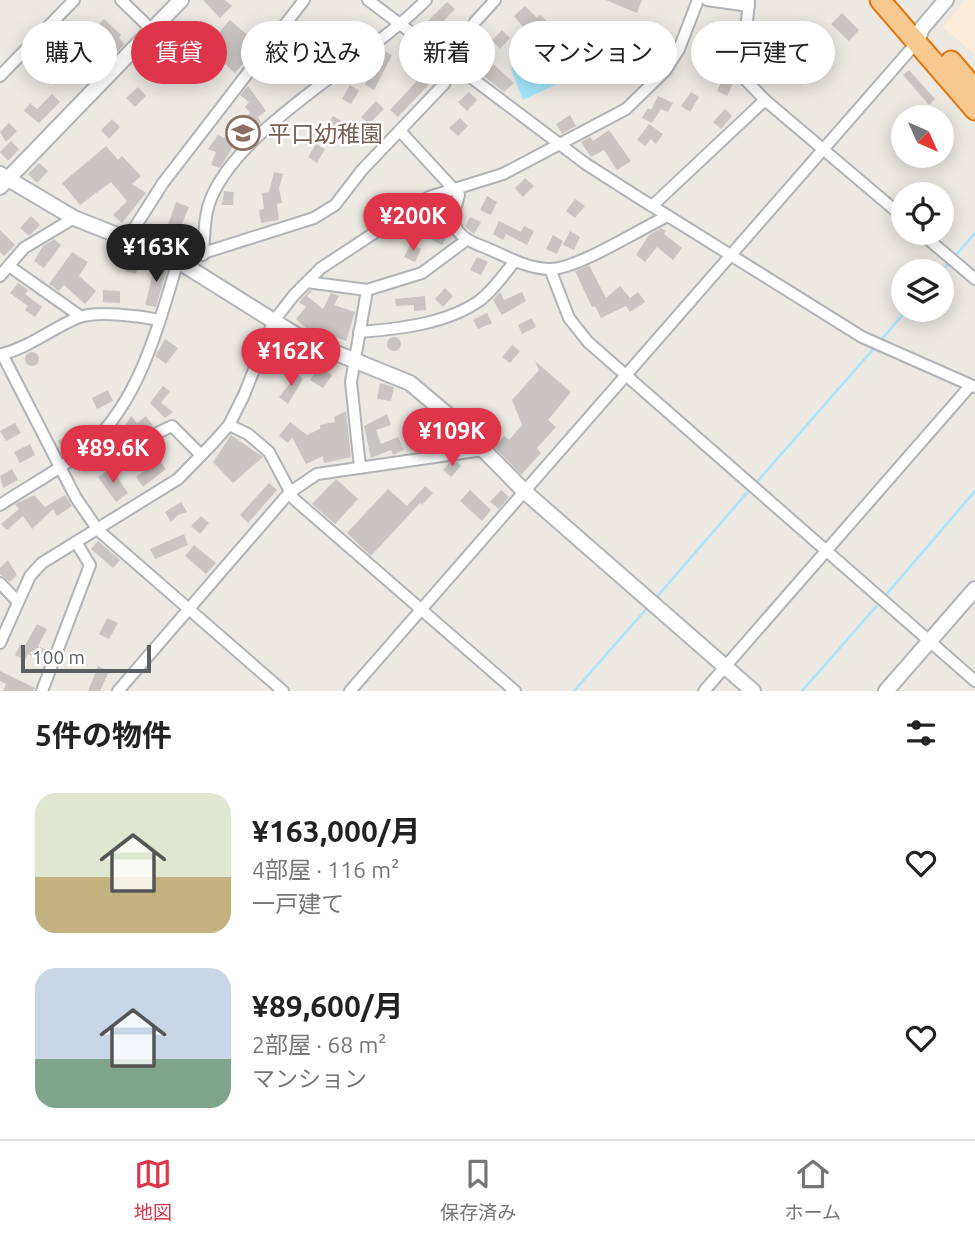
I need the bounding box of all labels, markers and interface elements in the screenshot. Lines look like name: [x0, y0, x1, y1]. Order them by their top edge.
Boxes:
chip: 購入: [21, 21, 117, 84]
chip: 賃貸: [131, 21, 227, 84]
chip: 絞り込み: [241, 21, 385, 84]
chip: 新着: [399, 21, 495, 84]
chip: マンション: [509, 21, 677, 84]
chip: 一戸建て: [691, 21, 835, 84]
north arrow: [891, 105, 954, 168]
map controls: [891, 105, 954, 322]
school or university icon: 平口幼稚園: [224, 114, 262, 152]
place label: 平口幼稚園: [268, 121, 383, 146]
button: locate: [891, 182, 954, 245]
pin: ¥200K: [364, 194, 462, 253]
text: ¥200K: [379, 203, 447, 228]
pin: ¥163K: [107, 224, 205, 284]
text: ¥163K: [122, 234, 190, 259]
button: layers: [891, 259, 954, 322]
pin: ¥162K: [242, 328, 340, 388]
text: ¥162K: [257, 338, 325, 363]
pin: ¥109K: [403, 408, 501, 468]
text: ¥109K: [418, 418, 486, 443]
pin: ¥89.6K: [56, 426, 170, 485]
text: ¥89.6K: [77, 435, 149, 460]
scale bar: [21, 642, 150, 674]
text: 100 m: [32, 646, 85, 668]
icon: filters: [902, 714, 940, 752]
text: 5件の物件: [35, 718, 172, 752]
text: ¥163,000/月: [252, 814, 420, 848]
icon: home: [91, 821, 175, 905]
icon: heart: [902, 844, 940, 882]
text: 4部屋 · 116 m²: [252, 857, 399, 882]
text: 一戸建て: [252, 891, 344, 916]
text: ¥89,600/月: [252, 989, 404, 1023]
icon: home: [91, 996, 175, 1080]
icon: heart: [902, 1019, 940, 1057]
text: 2部屋 · 68 m²: [252, 1032, 386, 1057]
text: マンション: [252, 1066, 367, 1091]
tab: 地図: [134, 1155, 172, 1224]
tab: 保存済み: [440, 1155, 516, 1224]
tab: ホーム: [784, 1155, 841, 1224]

